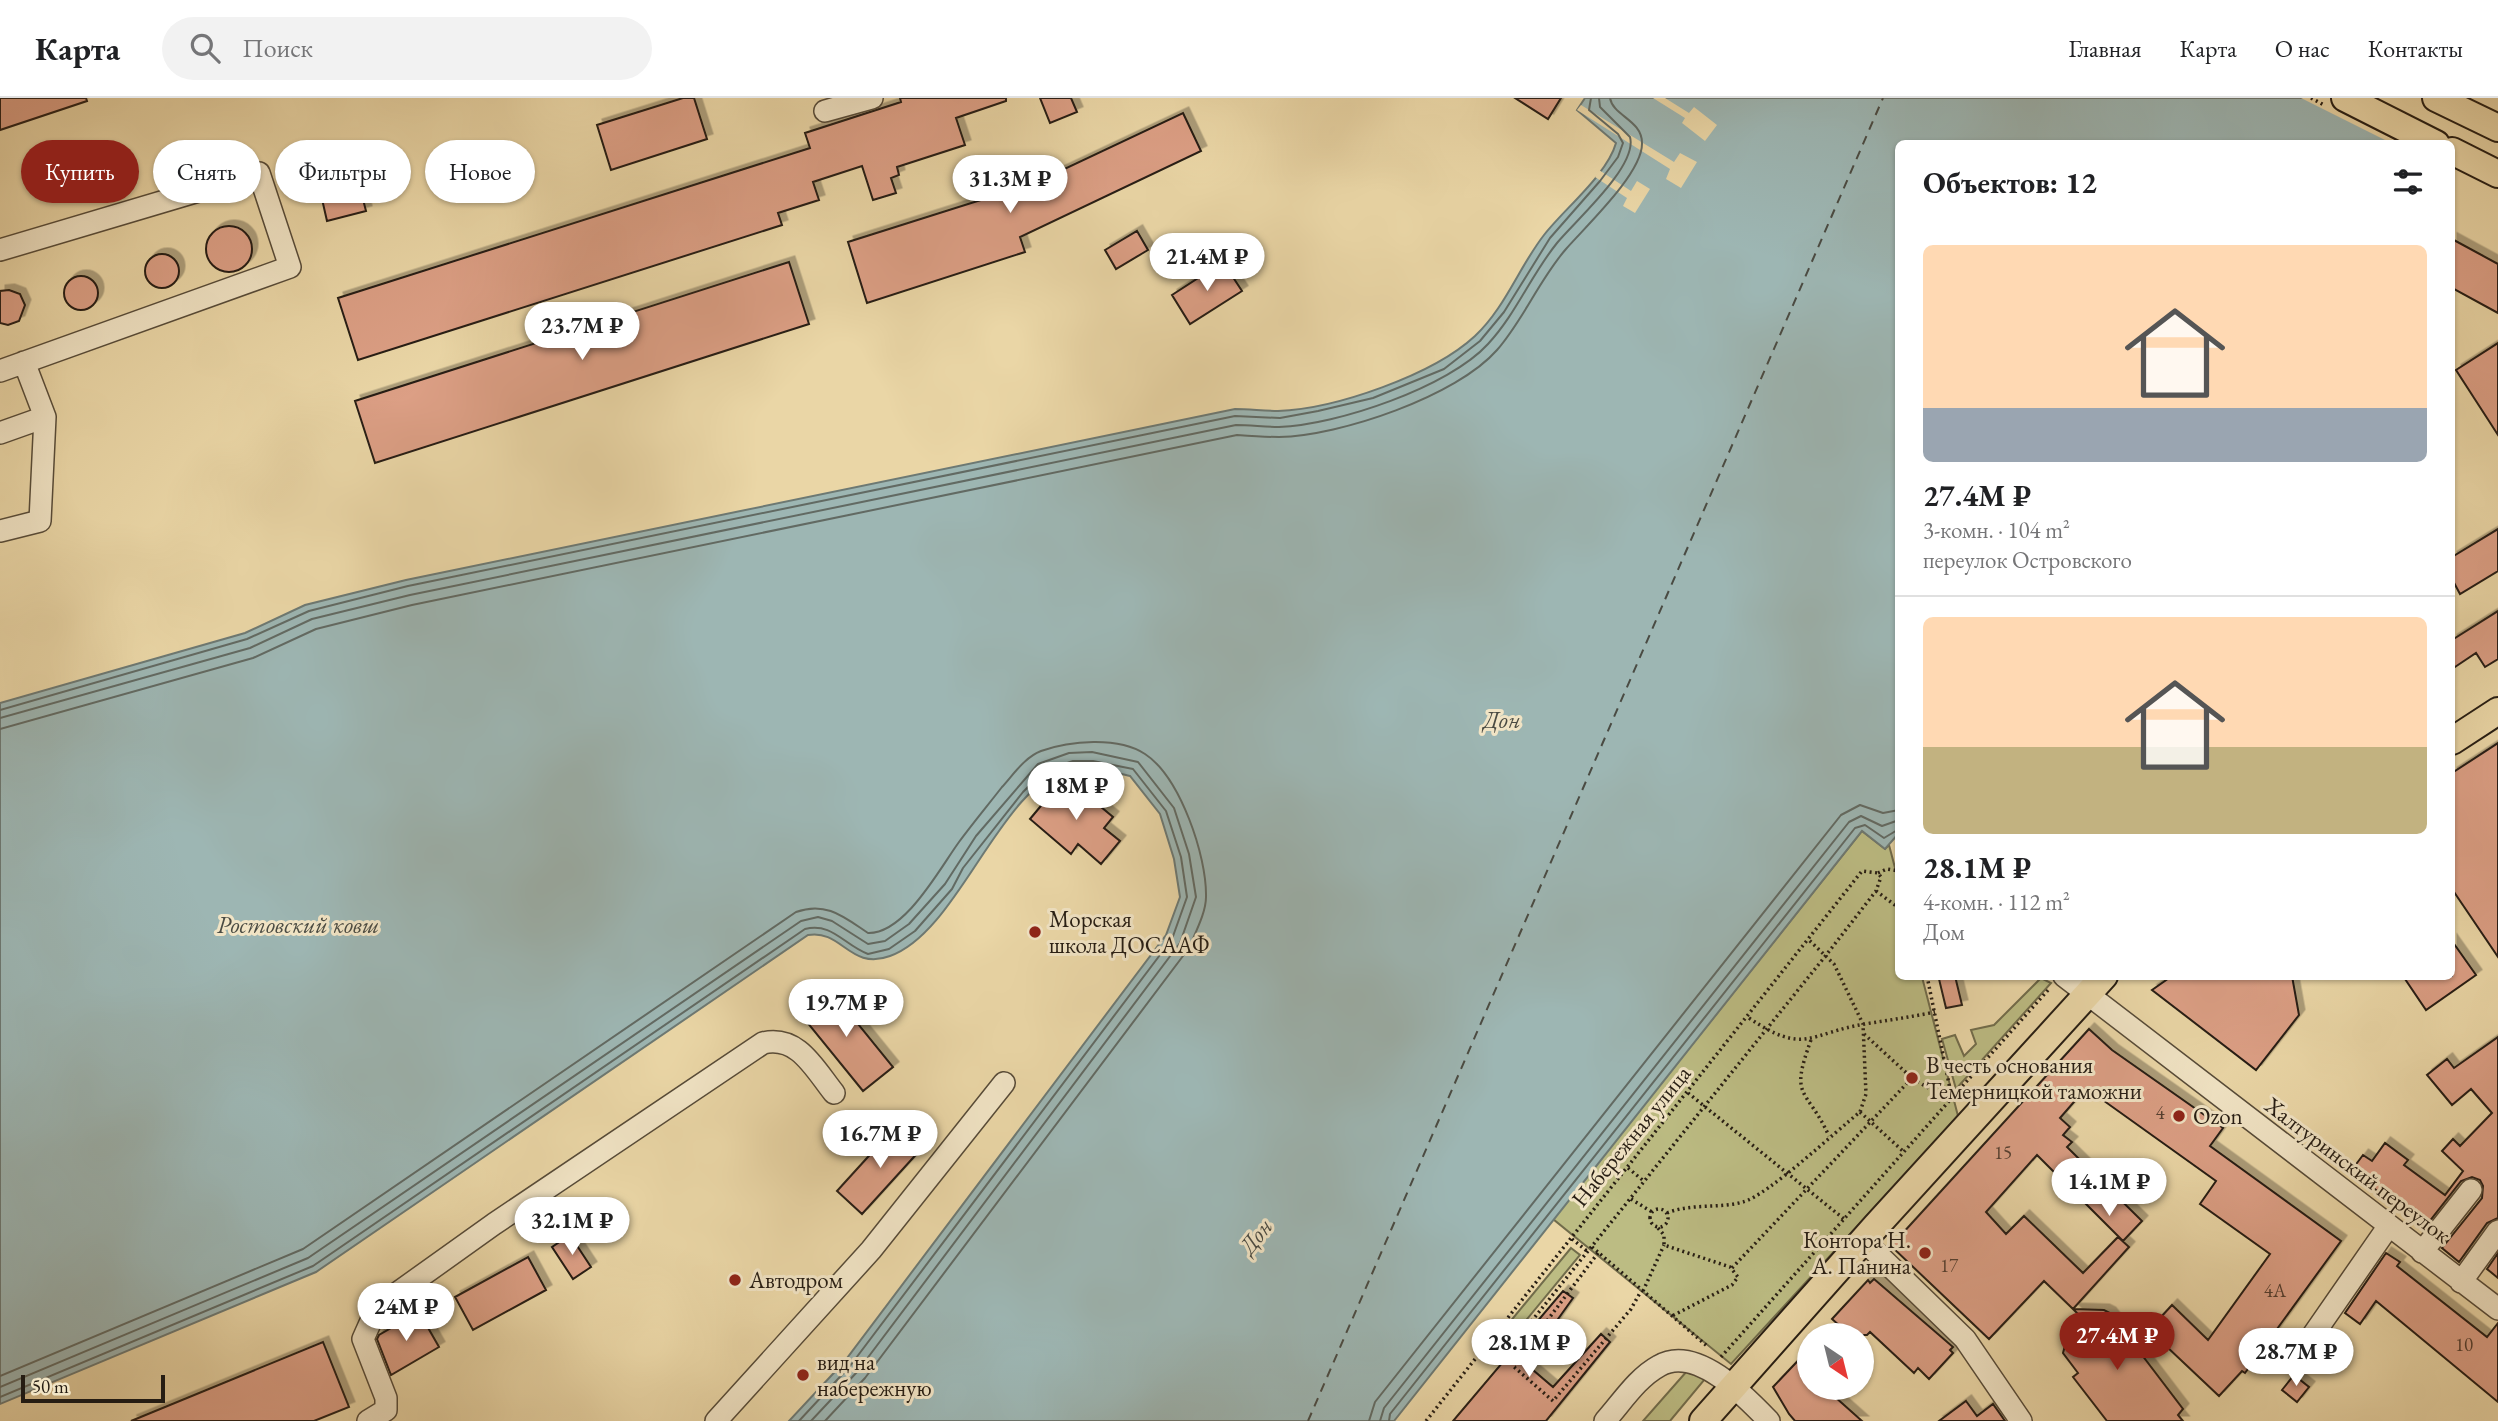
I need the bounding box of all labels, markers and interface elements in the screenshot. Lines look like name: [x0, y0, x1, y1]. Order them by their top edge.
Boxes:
search box: [162, 17, 652, 80]
text: Карта: [35, 27, 120, 70]
icon: search: [186, 29, 224, 67]
text: Поиск: [242, 31, 313, 65]
text: Главная: [2068, 33, 2142, 64]
text: Карта: [2180, 33, 2237, 64]
text: О нас: [2275, 33, 2330, 64]
text: Контакты: [2368, 33, 2463, 64]
chip: Купить: [21, 140, 139, 203]
chip: Снять: [153, 140, 261, 203]
chip: Фильтры: [275, 140, 411, 203]
chip: Новое: [425, 140, 535, 203]
pin: 31.3M ₽: [945, 156, 1075, 215]
text: 31.3M ₽: [969, 163, 1051, 193]
text: Объектов: 12: [1923, 163, 2097, 202]
icon: filters: [2389, 163, 2427, 201]
pin: 21.4M ₽: [1142, 234, 1272, 293]
text: 21.4M ₽: [1166, 241, 1248, 271]
icon: home: [2112, 290, 2238, 416]
pin: 23.7M ₽: [517, 302, 647, 362]
text: 23.7M ₽: [541, 310, 623, 340]
text: 27.4M ₽: [1923, 476, 2031, 515]
text: 3-комн. · 104 m²: [1923, 515, 2070, 545]
text: переулок Островского: [1923, 545, 2132, 575]
icon: home: [2112, 662, 2238, 788]
water label: Дон: [1481, 704, 1521, 735]
pin: 18M ₽: [1027, 762, 1125, 822]
text: 18M ₽: [1043, 770, 1109, 800]
text: 28.1M ₽: [1923, 848, 2031, 887]
text: 4-комн. · 112 m²: [1923, 887, 2070, 917]
place label: Морская школа ДОСААФ: [1049, 904, 1210, 960]
water label: Ростовский ковш: [217, 909, 379, 940]
text: Дом: [1923, 917, 1965, 947]
marker: Морская школа ДОСААФ: [1027, 924, 1043, 940]
pin: 19.7M ₽: [781, 979, 911, 1039]
text: 19.7M ₽: [805, 987, 887, 1017]
place label: В честь основания Темерницкой таможни: [1926, 1050, 2142, 1106]
street label: Набережная улица: [1565, 1058, 1698, 1213]
marker: В честь основания Темерницкой таможни: [1904, 1070, 1920, 1086]
street label: Халтуринский переулок: [2258, 1090, 2457, 1250]
house number: 4: [2155, 1100, 2165, 1125]
place label: Ozon: [2193, 1101, 2243, 1131]
marker: Ozon: [2171, 1108, 2187, 1124]
pin: 16.7M ₽: [815, 1110, 945, 1170]
text: 16.7M ₽: [839, 1118, 921, 1148]
house number: 15: [1994, 1140, 2012, 1165]
pin: 14.1M ₽: [2044, 1158, 2174, 1218]
text: 14.1M ₽: [2068, 1166, 2150, 1196]
pin: 32.1M ₽: [507, 1198, 637, 1257]
text: 32.1M ₽: [531, 1205, 613, 1235]
water label: Дон: [1231, 1211, 1279, 1262]
place label: Контора Н. А. Панина: [1803, 1225, 1912, 1281]
marker: Контора Н. А. Панина: [1917, 1245, 1933, 1261]
house number: 17: [1940, 1253, 1959, 1278]
place label: Автодром: [748, 1265, 843, 1295]
marker: Автодром: [727, 1272, 743, 1288]
house number: 4А: [2264, 1278, 2287, 1303]
pin: 24M ₽: [357, 1284, 455, 1343]
text: 24M ₽: [373, 1291, 439, 1321]
pin: 27.4M ₽: [2052, 1312, 2182, 1372]
pin: 28.1M ₽: [1464, 1320, 1594, 1379]
text: 27.4M ₽: [2076, 1320, 2158, 1350]
north arrow: [1797, 1323, 1874, 1400]
map controls: [1797, 1323, 1874, 1400]
text: 28.1M ₽: [1488, 1327, 1570, 1357]
pin: 28.7M ₽: [2231, 1328, 2361, 1388]
house number: 10: [2455, 1332, 2473, 1357]
text: 28.7M ₽: [2255, 1336, 2337, 1366]
place label: вид на набережную: [817, 1347, 932, 1403]
marker: вид на набережную: [795, 1367, 811, 1383]
scale bar: [21, 1372, 164, 1404]
text: 50 m: [32, 1374, 69, 1399]

